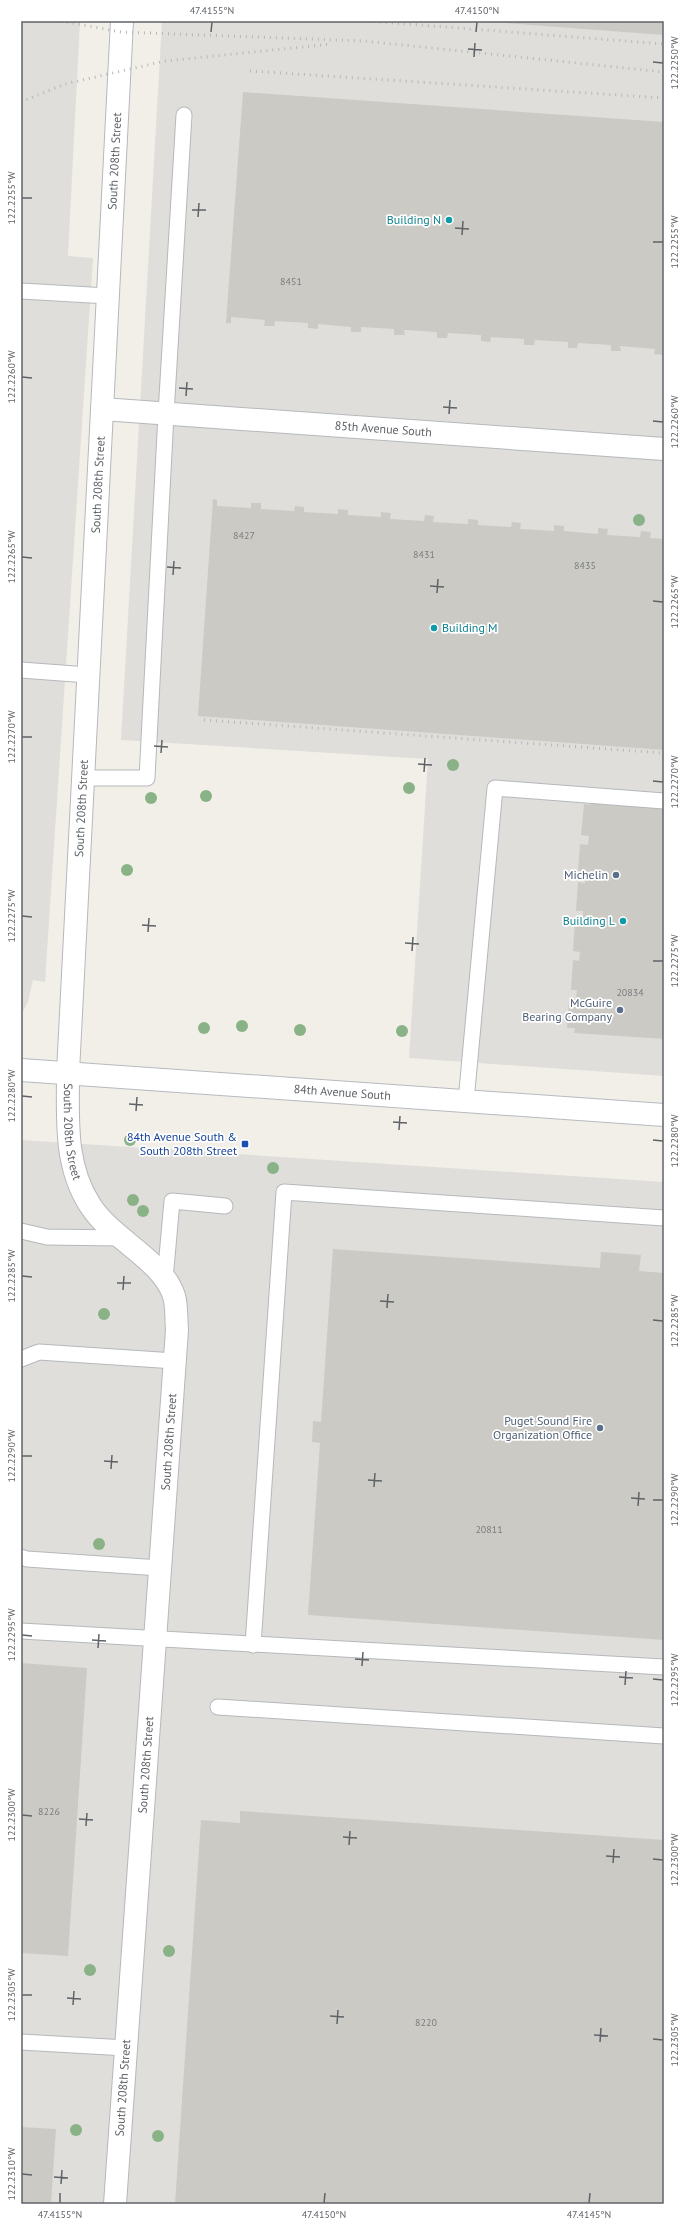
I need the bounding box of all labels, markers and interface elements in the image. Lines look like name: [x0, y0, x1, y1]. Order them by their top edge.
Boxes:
text: 47.4155°N: [190, 4, 234, 17]
text: 47.4150°N: [455, 4, 499, 17]
text: 122.2250°W: [668, 36, 681, 89]
street label: South 208th Street: [104, 112, 124, 210]
text: 122.2255°W: [5, 171, 18, 224]
place label: Building N: [387, 212, 441, 227]
marker: Building N: [444, 215, 454, 225]
text: 122.2255°W: [668, 215, 681, 268]
house number: 8451: [280, 275, 302, 288]
text: 122.2260°W: [5, 350, 18, 403]
text: 122.2260°W: [668, 395, 681, 448]
street label: 85th Avenue South: [334, 418, 432, 439]
street label: South 208th Street: [88, 436, 108, 534]
house number: 8427: [233, 529, 255, 542]
text: 122.2265°W: [5, 530, 18, 583]
house number: 8431: [413, 548, 435, 561]
house number: 8435: [574, 559, 596, 572]
text: 122.2265°W: [668, 575, 681, 628]
place label: Building M: [442, 620, 498, 635]
marker: Building M: [429, 623, 439, 633]
text: 122.2270°W: [5, 710, 18, 763]
text: 122.2270°W: [668, 755, 681, 808]
street label: South 208th Street: [71, 759, 91, 857]
place label: Michelin: [564, 867, 608, 882]
marker: Michelin: [611, 870, 621, 880]
text: 122.2275°W: [5, 889, 18, 942]
place label: Building L: [563, 913, 615, 928]
marker: Building L: [618, 916, 628, 926]
text: 122.2275°W: [668, 934, 681, 987]
house number: 20834: [616, 986, 644, 999]
place label: McGuire Bearing Company: [522, 995, 612, 1024]
marker: McGuire Bearing Company: [615, 1005, 625, 1015]
text: 122.2280°W: [5, 1069, 18, 1122]
street label: 84th Avenue South: [293, 1081, 391, 1103]
street label: South 208th Street: [61, 1083, 85, 1182]
text: 122.2280°W: [668, 1114, 681, 1167]
place label: 84th Avenue South & South 208th Street: [127, 1129, 237, 1158]
marker: 84th Avenue South & South 208th Street: [240, 1139, 250, 1149]
text: 122.2285°W: [5, 1249, 18, 1302]
text: 122.2285°W: [668, 1294, 681, 1347]
street label: South 208th Street: [158, 1393, 179, 1491]
place label: Puget Sound Fire Organization Office: [493, 1413, 592, 1442]
marker: Puget Sound Fire Organization Office: [595, 1423, 605, 1433]
text: 122.2290°W: [5, 1429, 18, 1482]
text: 122.2290°W: [668, 1473, 681, 1526]
house number: 20811: [475, 1523, 503, 1536]
text: 122.2295°W: [5, 1608, 18, 1661]
text: 122.2295°W: [668, 1653, 681, 1706]
street label: South 208th Street: [135, 1716, 156, 1814]
text: 122.2300°W: [5, 1788, 18, 1841]
house number: 8226: [38, 1805, 60, 1818]
text: 122.2300°W: [668, 1833, 681, 1886]
text: 122.2305°W: [5, 1968, 18, 2021]
text: 122.2305°W: [668, 2013, 681, 2066]
house number: 8220: [415, 2016, 437, 2029]
street label: South 208th Street: [112, 2039, 133, 2137]
text: 122.2310°W: [5, 2147, 18, 2200]
text: 47.4155°N: [38, 2208, 82, 2221]
text: 47.4150°N: [302, 2208, 346, 2221]
text: 47.4145°N: [567, 2208, 611, 2221]

